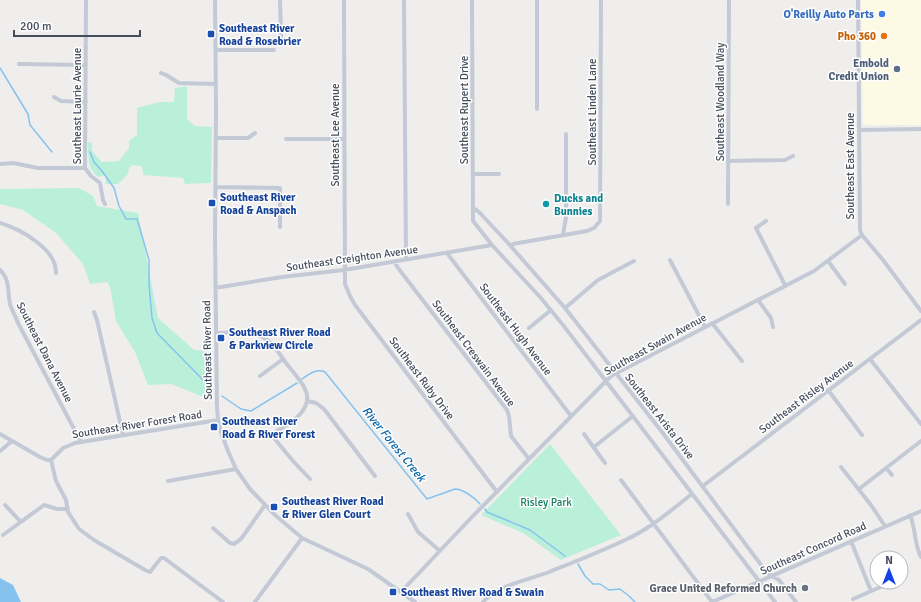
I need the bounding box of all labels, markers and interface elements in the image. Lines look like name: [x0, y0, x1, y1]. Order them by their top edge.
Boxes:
place label: O'Reilly Auto Parts: [783, 8, 874, 21]
marker: O'Reilly Auto Parts: [877, 9, 887, 19]
scale bar: [14, 12, 140, 38]
text: 200 m: [20, 19, 52, 34]
place label: Southeast River Road & Rosebrier: [219, 22, 302, 48]
marker: Southeast River Road & Rosebrier: [206, 29, 216, 39]
place label: Pho 360: [838, 30, 876, 43]
marker: Pho 360: [879, 31, 889, 41]
street label: Southeast Woodland Way: [714, 42, 727, 161]
street label: Southeast Laurie Avenue: [71, 48, 84, 164]
street label: Southeast Rupert Drive: [458, 56, 471, 164]
place label: Embold Credit Union: [828, 57, 889, 83]
street label: Southeast Linden Lane: [586, 59, 599, 165]
marker: Embold Credit Union: [892, 64, 902, 74]
street label: Southeast Lee Avenue: [329, 83, 342, 187]
street label: Southeast East Avenue: [844, 112, 857, 220]
place label: Southeast River Road & Anspach: [220, 191, 297, 217]
place label: Ducks and Bunnies: [554, 192, 603, 218]
marker: Southeast River Road & Anspach: [207, 198, 217, 208]
marker: Ducks and Bunnies: [541, 199, 551, 209]
street label: Southeast Creighton Avenue: [285, 243, 419, 274]
street label: Southeast Hugh Avenue: [477, 281, 554, 378]
street label: Southeast Creswain Avenue: [429, 298, 518, 409]
street label: Southeast Dana Avenue: [14, 300, 76, 405]
street label: Southeast River Road: [200, 300, 215, 400]
street label: Southeast Swain Avenue: [602, 311, 709, 378]
place label: Southeast River Road & Parkview Circle: [229, 326, 331, 352]
marker: Southeast River Road & Parkview Circle: [216, 333, 226, 343]
street label: Southeast Ruby Drive: [386, 334, 457, 422]
street label: Southeast Risley Avenue: [757, 357, 856, 436]
street label: Southeast Arista Drive: [622, 371, 697, 462]
water label: River Forest Creek: [359, 404, 429, 486]
street label: Southeast River Forest Road: [71, 408, 203, 441]
place label: Southeast River Road & River Forest: [222, 415, 315, 441]
marker: Southeast River Road & River Forest: [209, 422, 219, 432]
place label: Southeast River Road & River Glen Court: [282, 495, 384, 521]
park label: Risley Park: [520, 496, 572, 509]
marker: Southeast River Road & River Glen Court: [269, 502, 279, 512]
street label: Southeast Concord Road: [758, 519, 868, 578]
north arrow: [869, 550, 909, 590]
text: N: [885, 554, 893, 567]
place label: Grace United Reformed Church: [650, 582, 797, 595]
marker: Grace United Reformed Church: [800, 583, 810, 593]
place label: Southeast River Road & Swain: [401, 586, 544, 599]
marker: Southeast River Road & Swain: [388, 587, 398, 597]

